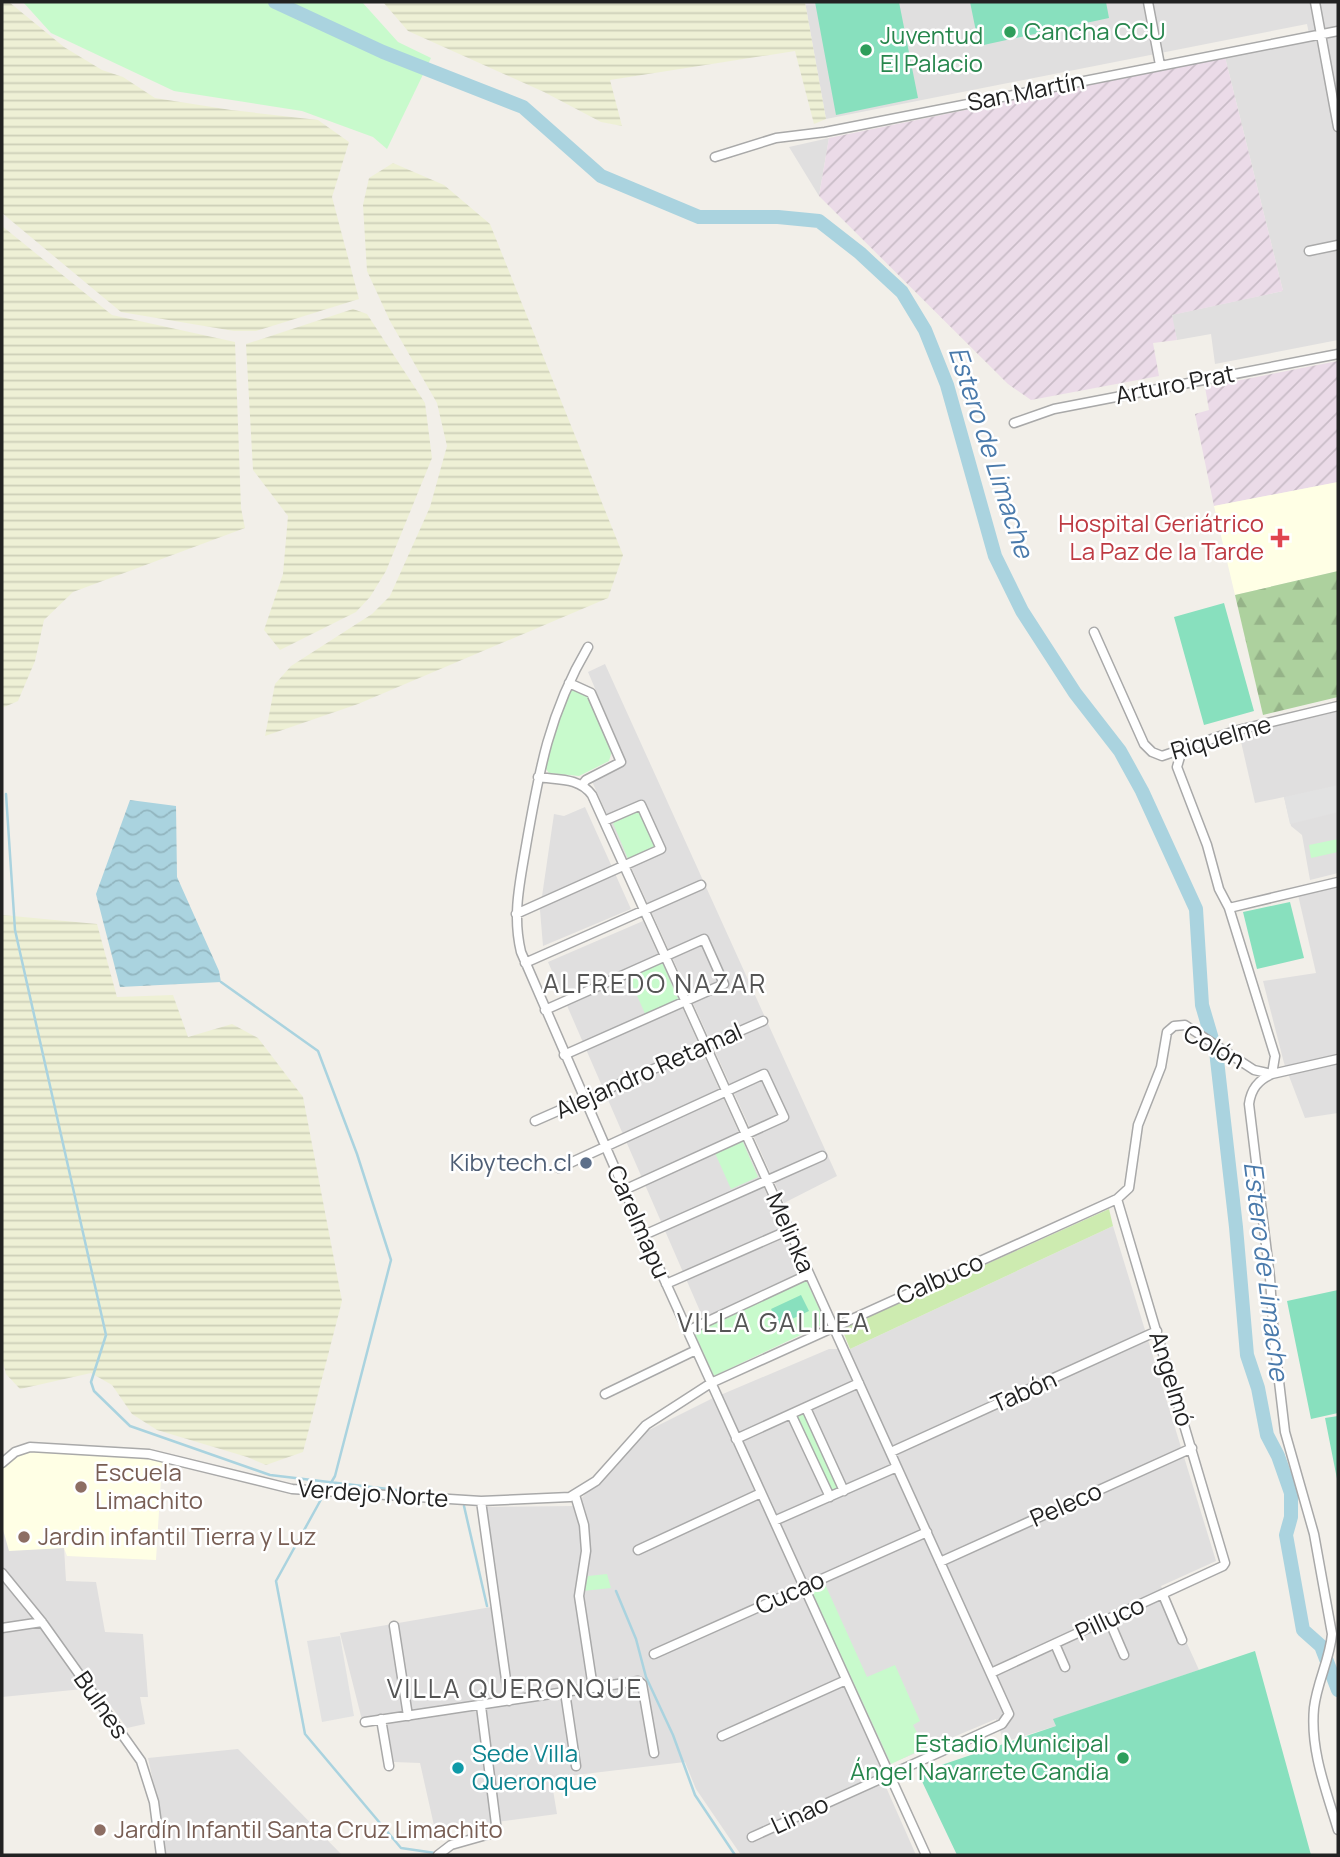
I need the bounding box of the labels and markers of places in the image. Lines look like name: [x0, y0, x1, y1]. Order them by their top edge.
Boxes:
place label: Cancha CCU: [1024, 14, 1166, 47]
place label: Juventud El Palacio: [880, 18, 983, 79]
marker: Cancha CCU: [1002, 24, 1018, 40]
marker: Juventud El Palacio: [858, 42, 874, 58]
place label: Hospital Geriátrico La Paz de la Tarde: [1058, 506, 1264, 567]
marker: Hospital Geriátrico La Paz de la Tarde: [1270, 528, 1290, 548]
place label: Kibytech.cl: [450, 1145, 572, 1178]
marker: Kibytech.cl: [578, 1155, 594, 1171]
place label: Escuela Limachito: [95, 1455, 203, 1516]
marker: Escuela Limachito: [73, 1479, 89, 1495]
place label: Jardin infantil Tierra y Luz: [38, 1519, 317, 1552]
marker: Jardin infantil Tierra y Luz: [16, 1529, 32, 1545]
place label: Estadio Municipal Ángel Navarrete Candia: [850, 1726, 1109, 1787]
place label: Sede Villa Queronque: [472, 1736, 597, 1797]
marker: Estadio Municipal Ángel Navarrete Candia: [1115, 1750, 1131, 1766]
marker: Sede Villa Queronque: [450, 1760, 466, 1776]
place label: Jardín Infantil Santa Cruz Limachito: [114, 1812, 503, 1845]
marker: Jardín Infantil Santa Cruz Limachito: [92, 1822, 108, 1838]

